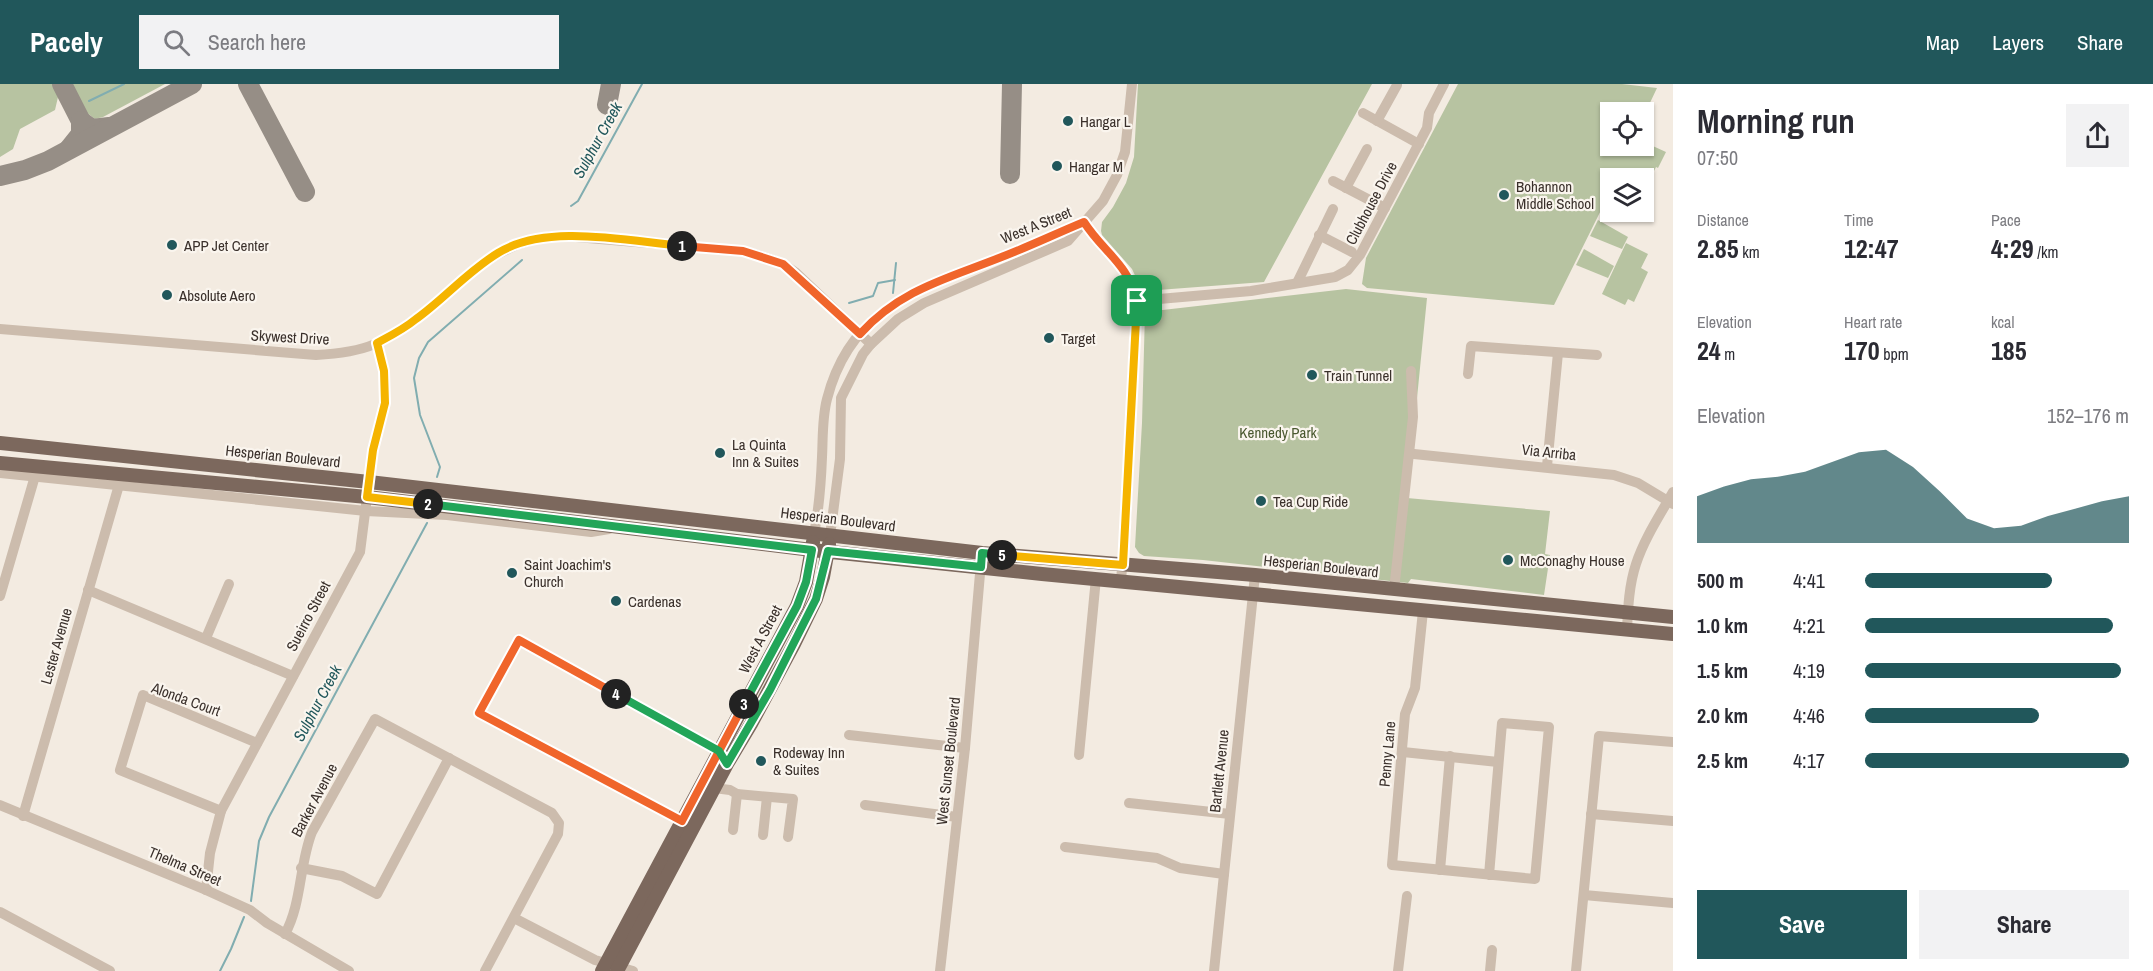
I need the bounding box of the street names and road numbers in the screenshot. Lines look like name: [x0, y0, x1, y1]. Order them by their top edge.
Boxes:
street label: Clubhouse Drive: [1340, 157, 1402, 248]
street label: West A Street: [998, 201, 1075, 249]
street label: Skywest Drive: [250, 324, 330, 350]
street label: Via Arriba: [1521, 439, 1577, 465]
street label: Hesperian Boulevard: [224, 440, 342, 472]
street label: Hesperian Boulevard: [779, 502, 897, 536]
street label: Hesperian Boulevard: [1262, 550, 1380, 582]
street label: Sueirro Street: [281, 577, 336, 655]
street label: West A Street: [733, 601, 787, 677]
street label: Lester Avenue: [35, 605, 77, 687]
street label: Alonda Court: [148, 677, 224, 721]
street label: West Sunset Boulevard: [931, 696, 965, 826]
street label: Penny Lane: [1374, 720, 1400, 788]
street label: Bartlett Avenue: [1204, 728, 1234, 813]
street label: Barker Avenue: [286, 759, 342, 840]
street label: Thelma Street: [145, 841, 225, 891]

